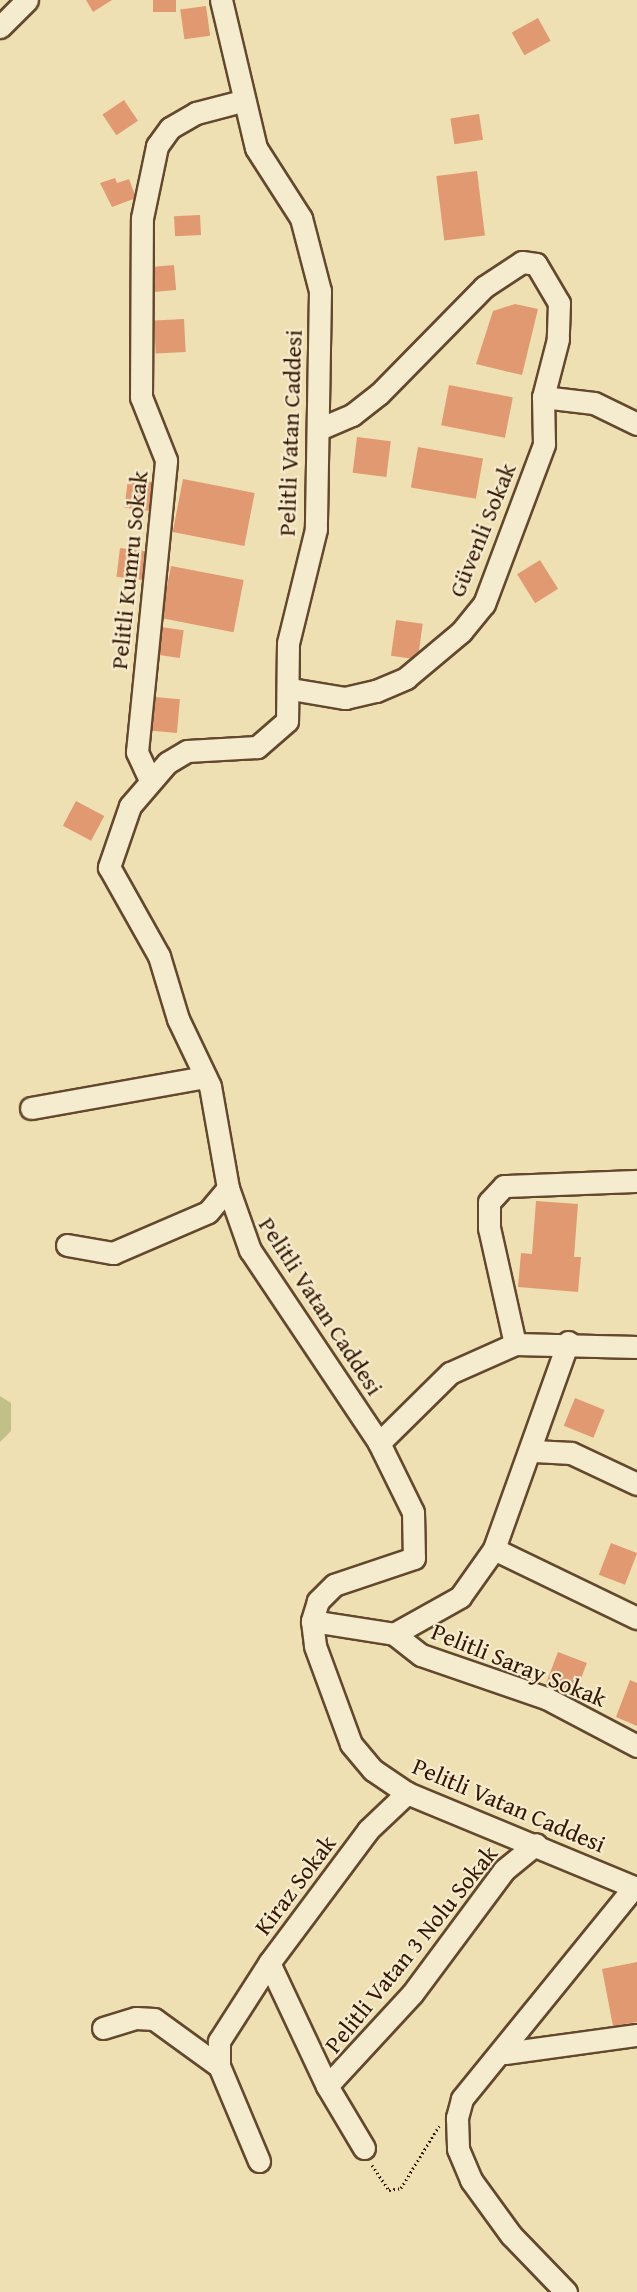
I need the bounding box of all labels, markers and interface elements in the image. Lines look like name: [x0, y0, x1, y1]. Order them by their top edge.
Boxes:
street label: Pelitli Vatan Caddesi: [272, 329, 308, 537]
street label: Güvenli Sokak: [442, 459, 522, 601]
street label: Pelitli Kumru Sokak: [104, 469, 154, 671]
street label: Pelitli Vatan Caddesi: [253, 1212, 389, 1400]
street label: Pelitli Saray Sokak: [427, 1617, 611, 1713]
street label: Pelitli Vatan Caddesi: [408, 1751, 610, 1859]
street label: Kiraz Sokak: [248, 1829, 342, 1941]
street label: Pelitli Vatan 3 Nolu Sokak: [318, 1839, 504, 2059]

